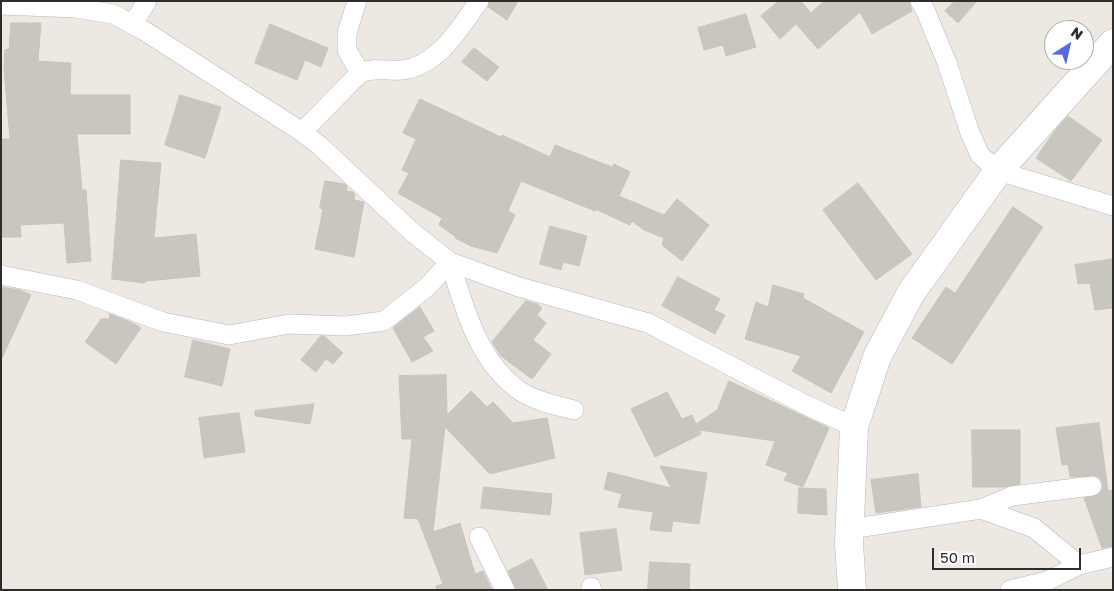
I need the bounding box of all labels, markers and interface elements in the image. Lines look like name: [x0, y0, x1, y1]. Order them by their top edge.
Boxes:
north arrow: [1044, 20, 1094, 70]
text: N: [1068, 23, 1087, 43]
scale bar: [934, 538, 1083, 570]
text: 50 m: [940, 548, 975, 566]

